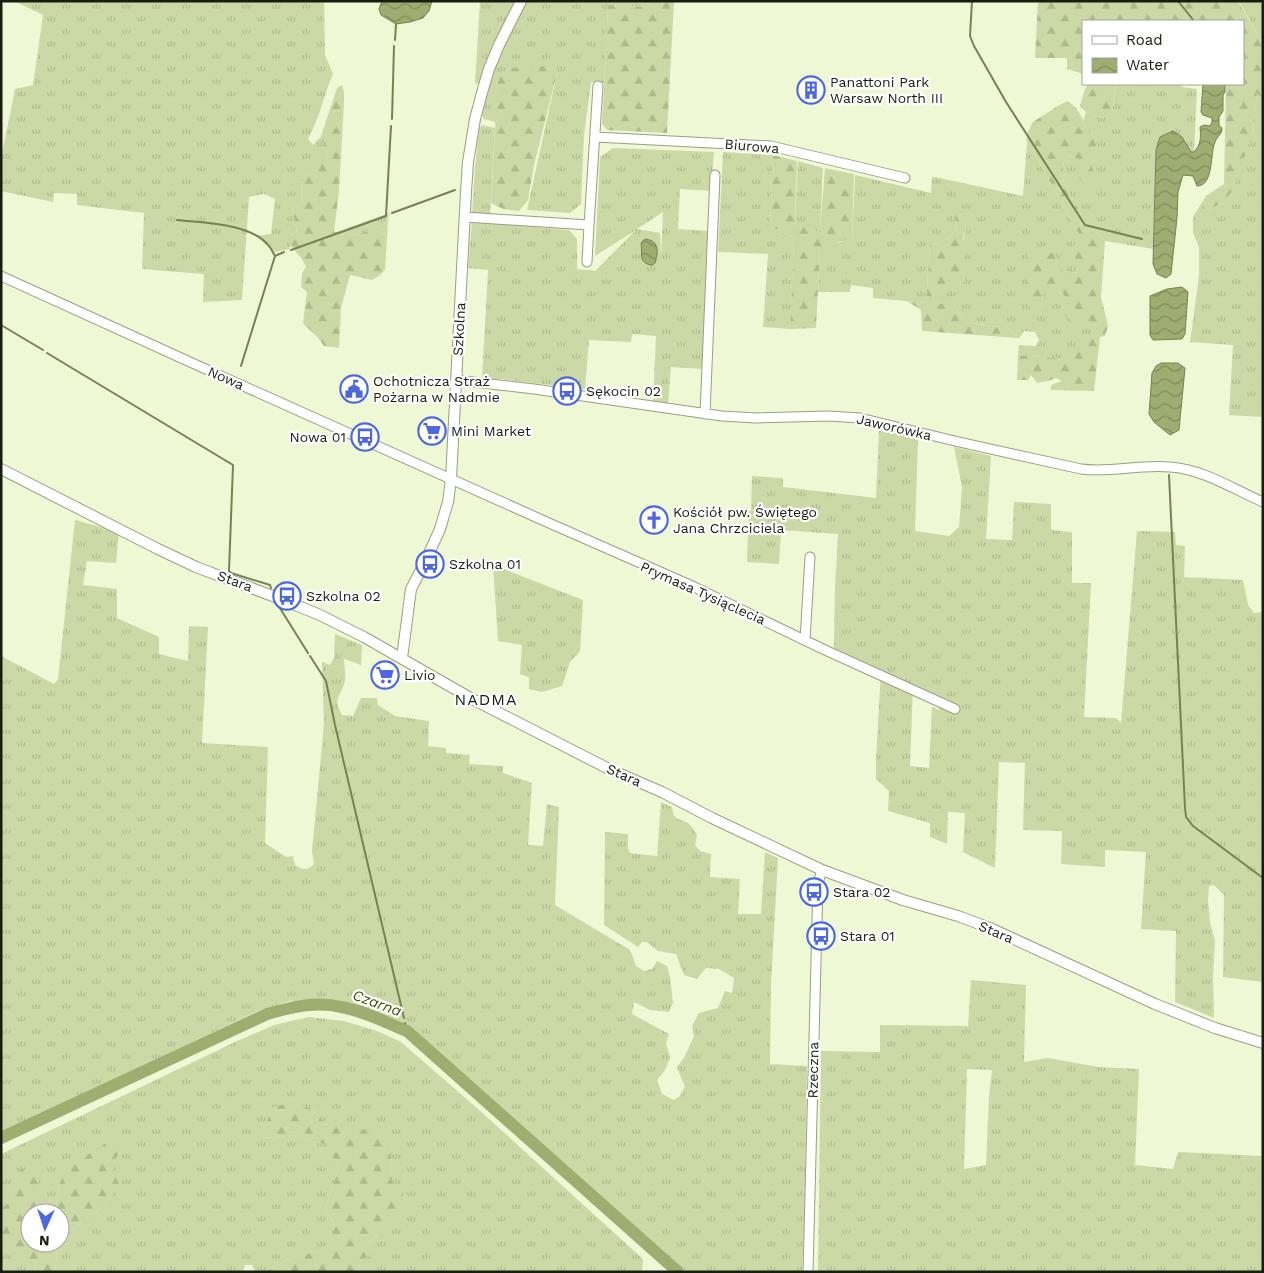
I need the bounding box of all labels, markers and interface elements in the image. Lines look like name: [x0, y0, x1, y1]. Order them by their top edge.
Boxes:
legend: [1082, 20, 1244, 85]
text: Road: [1126, 31, 1163, 49]
text: Water: [1126, 56, 1169, 74]
place label: Panattoni Park Warsaw North III: [830, 74, 943, 106]
building icon: Panattoni Park Warsaw North III: [796, 75, 826, 105]
street label: Biurowa: [724, 136, 780, 156]
street label: Szkolna: [450, 302, 468, 356]
street label: Nowa: [205, 363, 247, 393]
place label: Ochotnicza Straż Pożarna w Nadmie: [373, 373, 500, 405]
public building icon: Ochotnicza Straż Pożarna w Nadmie: [339, 374, 369, 404]
bus stop icon: Sękocin 02: [552, 376, 582, 406]
place label: Sękocin 02: [586, 383, 661, 399]
street label: Jaworówka: [855, 411, 933, 443]
supermarket icon: Mini Market: [417, 416, 447, 446]
bus stop icon: Nowa 01: [350, 422, 380, 452]
place label: Mini Market: [451, 423, 531, 439]
place label: Nowa 01: [290, 429, 346, 445]
place label: Kościół pw. Świętego Jana Chrzciciela: [673, 504, 817, 536]
church icon: Kościół pw. Świętego Jana Chrzciciela: [639, 505, 669, 535]
bus stop icon: Szkolna 01: [415, 549, 445, 579]
place label: Szkolna 01: [449, 556, 521, 572]
street label: Prymasa Tysiąclecia: [638, 558, 768, 628]
street label: Stara: [215, 567, 255, 595]
bus stop icon: Szkolna 02: [272, 581, 302, 611]
place label: Szkolna 02: [306, 588, 381, 604]
supermarket icon: Livio: [370, 660, 400, 690]
place label: Livio: [404, 667, 436, 683]
district label: NADMA: [454, 690, 518, 709]
street label: Stara: [604, 760, 644, 790]
bus stop icon: Stara 02: [799, 877, 829, 907]
place label: Stara 02: [833, 884, 891, 900]
street label: Stara: [976, 918, 1016, 946]
bus stop icon: Stara 01: [806, 921, 836, 951]
place label: Stara 01: [840, 928, 895, 944]
water label: Czarna: [350, 986, 404, 1020]
street label: Rzeczna: [805, 1041, 821, 1098]
north arrow: [20, 1203, 70, 1253]
text: N: [39, 1233, 50, 1249]

